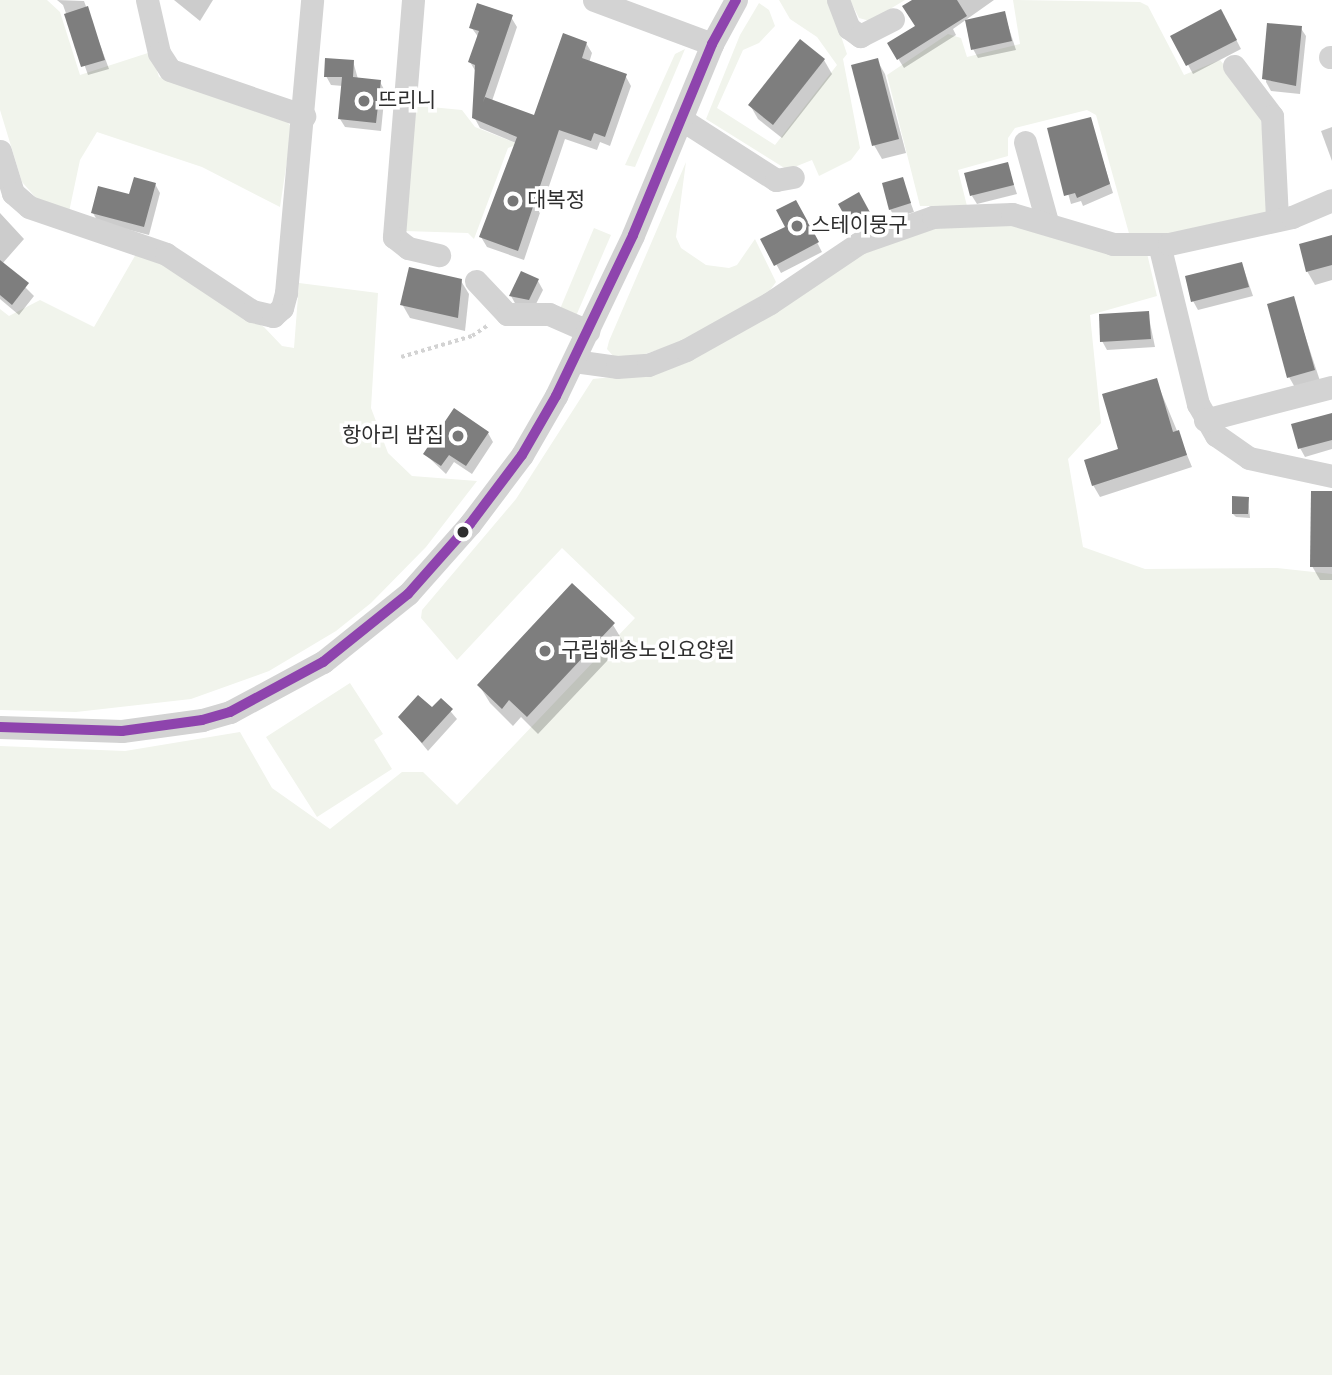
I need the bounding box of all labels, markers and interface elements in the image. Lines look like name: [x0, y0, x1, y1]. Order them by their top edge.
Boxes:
place label: 뜨리니: [378, 88, 436, 114]
marker: 뜨리니: [356, 93, 372, 109]
place label: 대복정: [527, 188, 585, 214]
marker: 대복정: [505, 193, 521, 209]
place label: 스테이뭉구: [811, 213, 908, 239]
marker: 스테이뭉구: [789, 218, 805, 234]
place label: 항아리 밥집: [342, 423, 444, 449]
marker: 항아리 밥집: [450, 428, 466, 444]
unlabelled marker: [456, 525, 470, 539]
place label: 구립해송노인요양원: [561, 638, 735, 664]
marker: 구립해송노인요양원: [535, 641, 555, 661]

